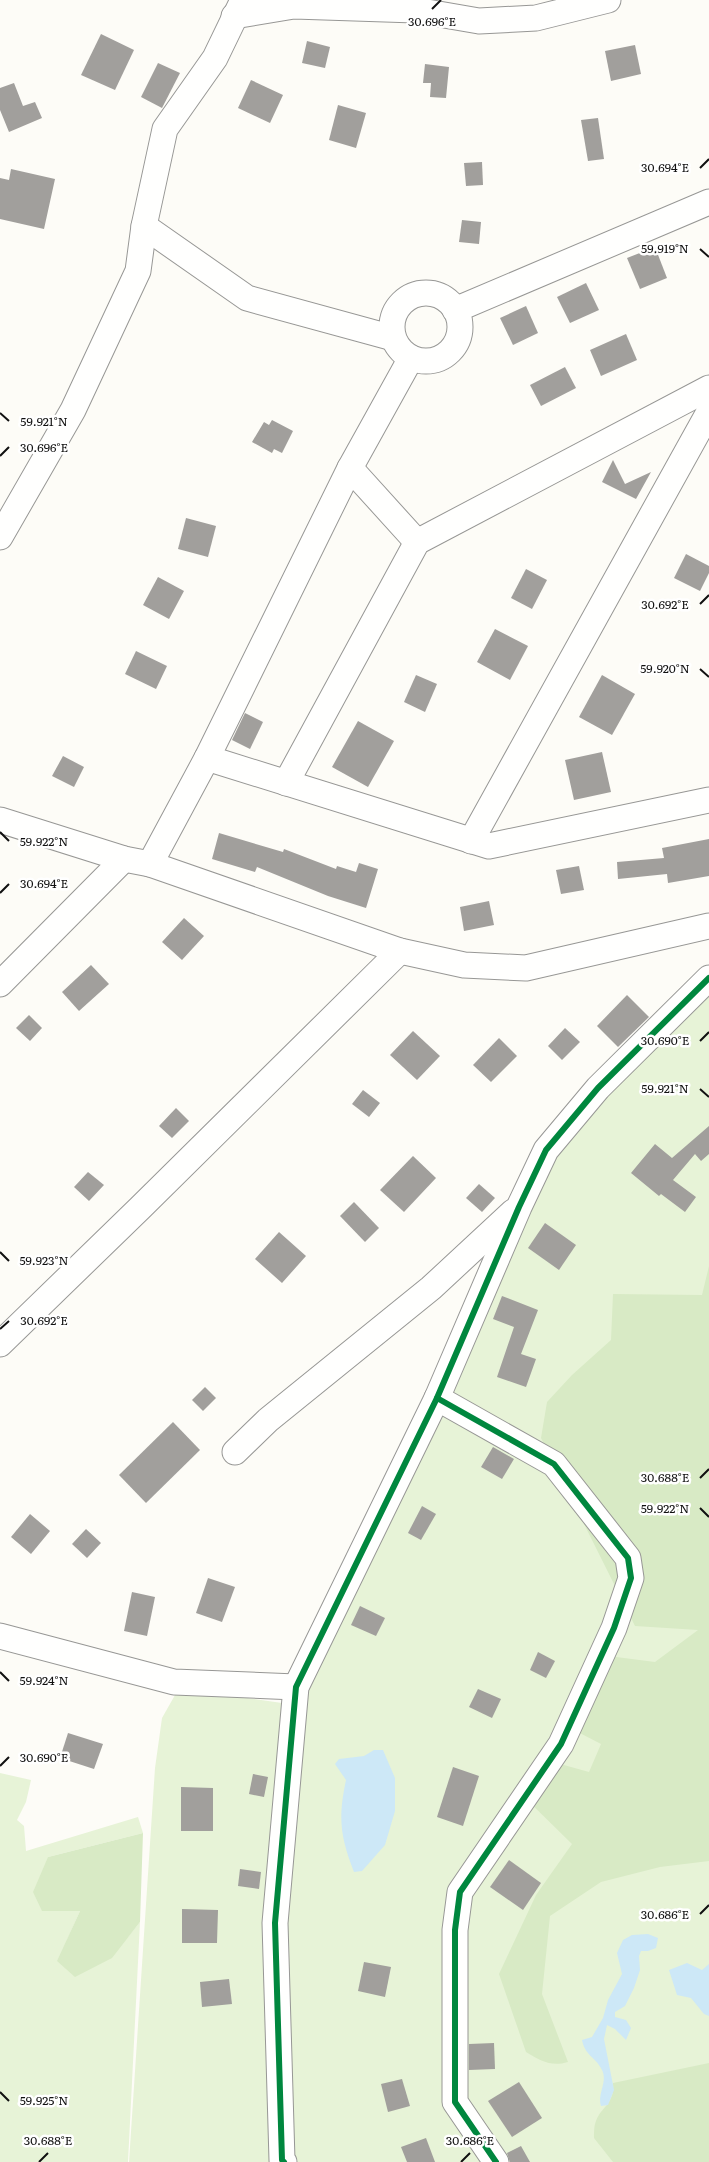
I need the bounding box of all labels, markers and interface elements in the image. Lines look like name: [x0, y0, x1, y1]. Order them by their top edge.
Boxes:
text: 30.696°E: [408, 12, 456, 30]
text: 30.694°E: [641, 158, 689, 176]
text: 59.919°N: [641, 239, 689, 257]
text: 59.921°N: [20, 412, 68, 430]
text: 30.696°E: [20, 438, 68, 456]
text: 30.692°E: [641, 595, 689, 613]
text: 59.920°N: [640, 659, 690, 677]
text: 59.922°N: [20, 832, 68, 850]
text: 30.694°E: [20, 874, 68, 892]
text: 30.690°E: [641, 1031, 690, 1049]
text: 59.921°N: [641, 1079, 689, 1097]
text: 59.923°N: [19, 1251, 69, 1269]
text: 30.692°E: [20, 1311, 68, 1329]
text: 30.688°E: [641, 1468, 690, 1486]
text: 59.922°N: [641, 1499, 689, 1517]
text: 59.924°N: [20, 1671, 68, 1689]
text: 30.690°E: [20, 1748, 69, 1766]
text: 30.686°E: [641, 1905, 690, 1923]
text: 59.925°N: [20, 2091, 68, 2109]
text: 30.688°E: [24, 2131, 73, 2149]
text: 30.686°E: [446, 2131, 495, 2149]

